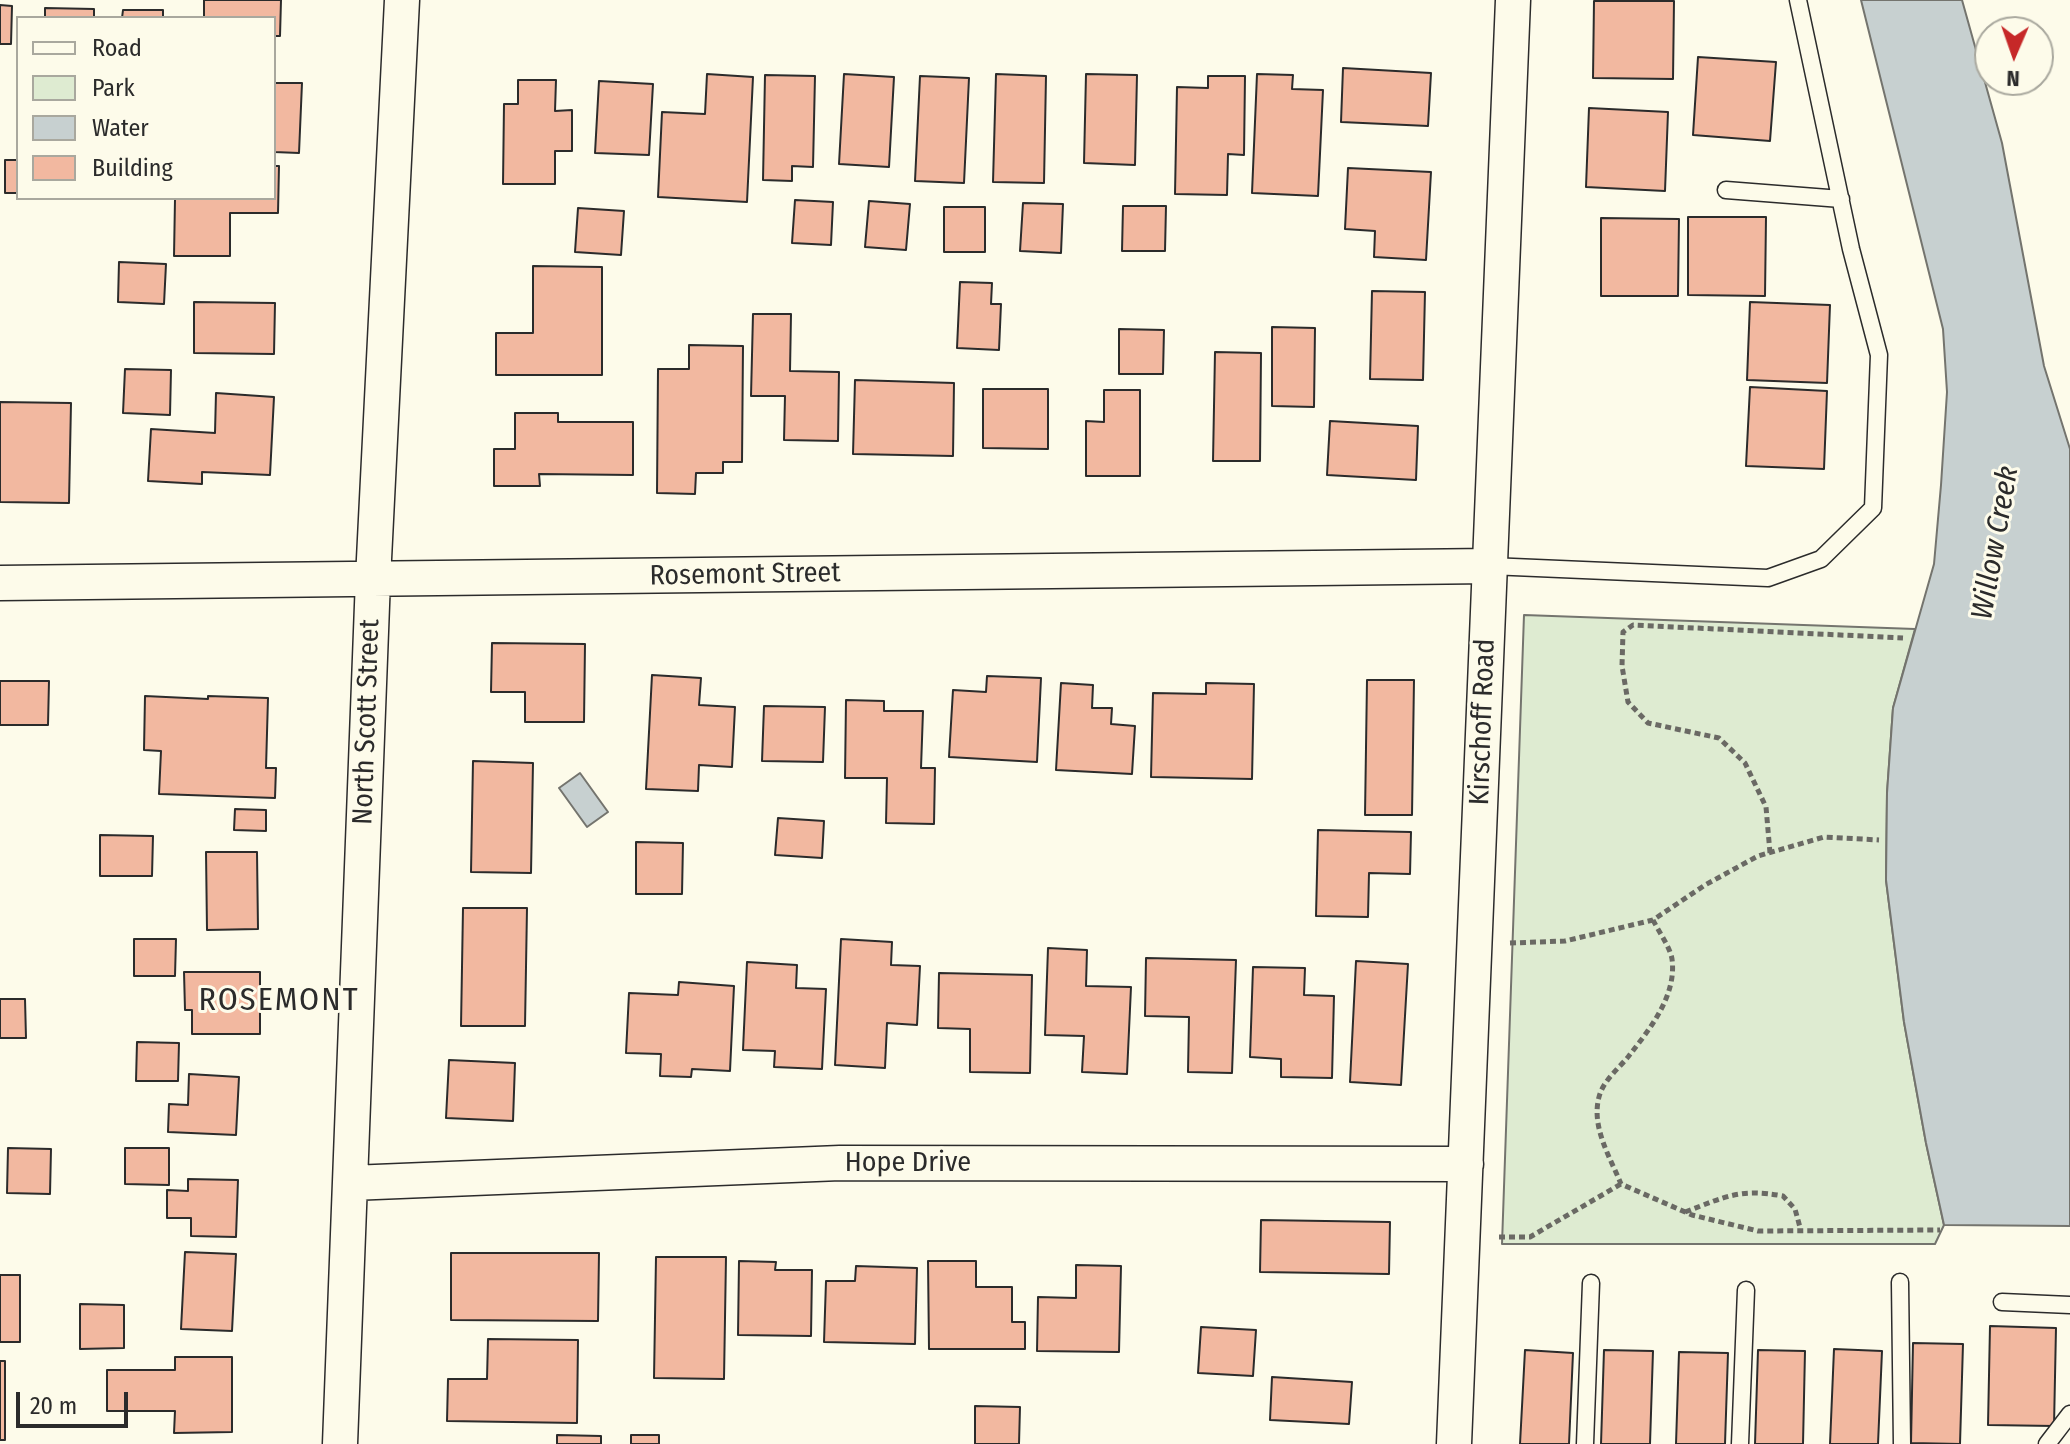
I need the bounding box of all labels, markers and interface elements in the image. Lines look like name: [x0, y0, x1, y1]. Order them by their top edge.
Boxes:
legend: [16, 16, 276, 200]
north arrow: [1974, 16, 2054, 96]
text: Road: [92, 34, 142, 62]
text: N: [2006, 65, 2020, 92]
text: Park: [92, 74, 135, 102]
text: Water: [92, 114, 149, 142]
text: Building: [92, 154, 173, 182]
water label: Willow Creek: [1965, 464, 2027, 622]
street label: Rosemont Street: [649, 557, 841, 593]
street label: North Scott Street: [347, 619, 387, 825]
street label: Kirschoff Road: [1463, 638, 1503, 806]
district label: ROSEMONT: [199, 982, 359, 1020]
street label: Hope Drive: [845, 1146, 971, 1180]
scale bar: [20, 1376, 132, 1426]
text: 20 m: [30, 1392, 77, 1420]

